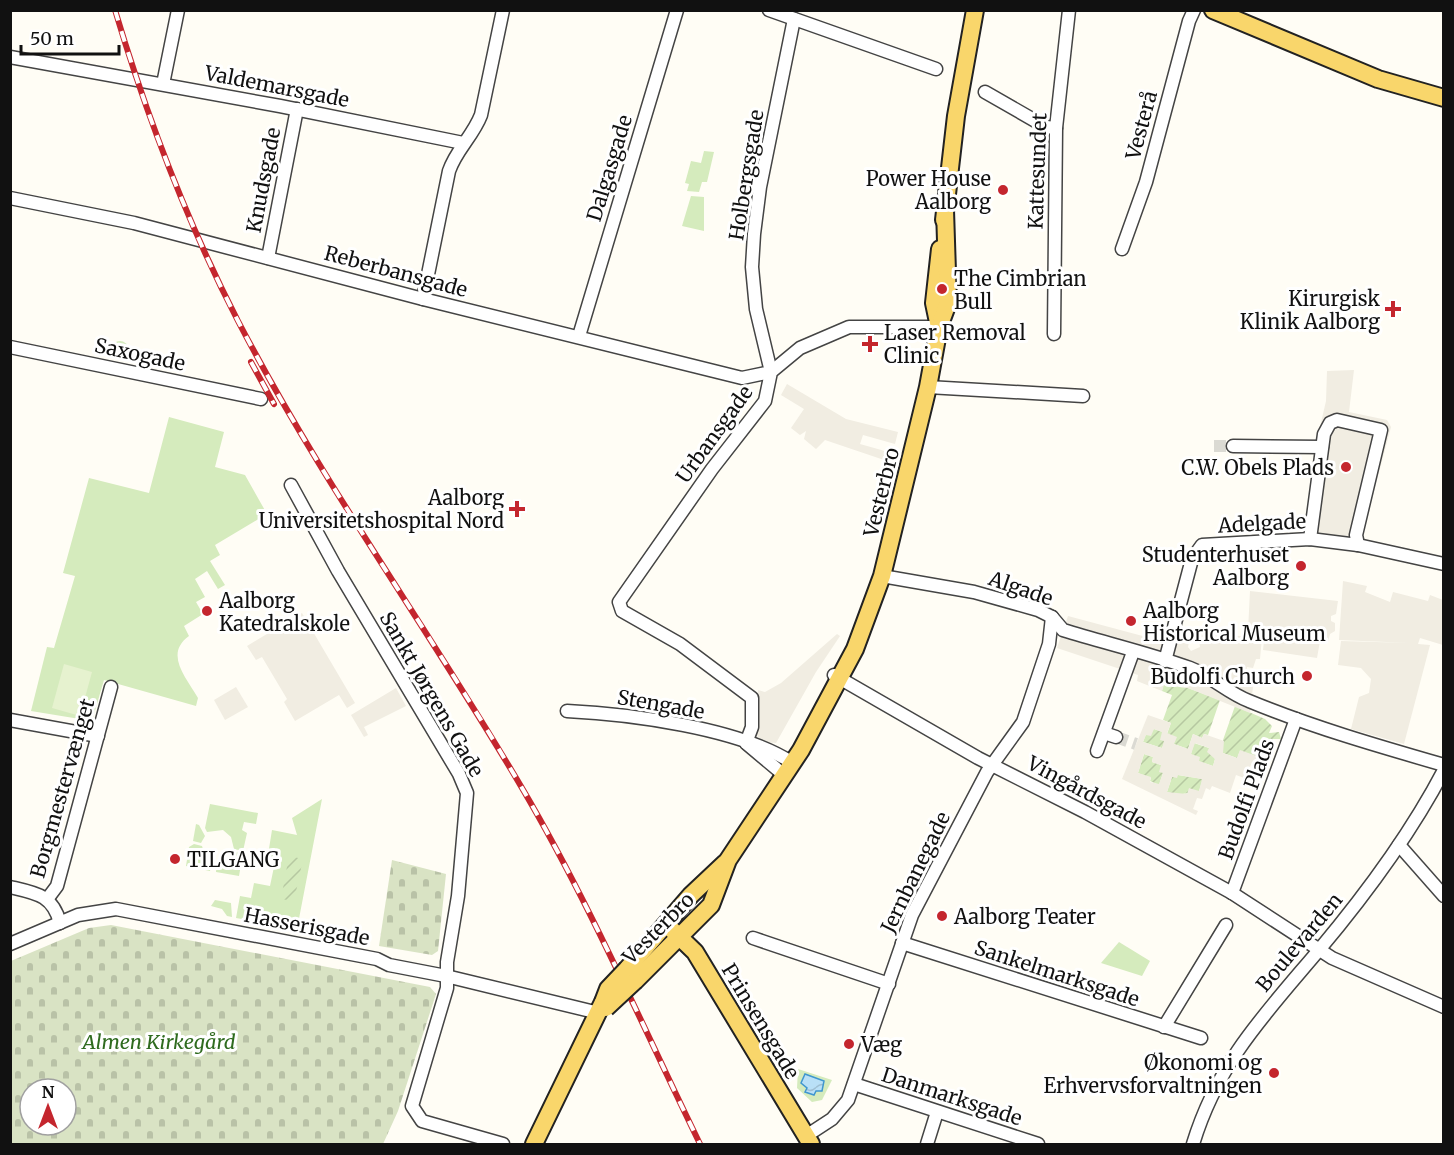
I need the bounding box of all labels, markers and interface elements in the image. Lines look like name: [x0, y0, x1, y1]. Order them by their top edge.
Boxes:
scale bar: [21, 18, 118, 56]
text: 50 m: [30, 27, 74, 50]
street label: Valdemarsgade: [202, 60, 351, 112]
street label: Vesterå: [1120, 88, 1162, 163]
street label: Holbergsgade: [723, 108, 769, 242]
street label: Dalgasgade: [581, 112, 637, 224]
street label: Kattesundet: [1022, 112, 1052, 230]
street label: Knudsgade: [241, 125, 285, 235]
place label: Power House Aalborg: [866, 166, 991, 214]
marker: Power House Aalborg: [996, 183, 1010, 197]
street label: Reberbansgade: [322, 240, 470, 302]
place label: The Cimbrian Bull: [954, 266, 1087, 314]
marker: The Cimbrian Bull: [935, 282, 949, 296]
place label: Kirurgisk Klinik Aalborg: [1240, 286, 1380, 334]
marker: Kirurgisk Klinik Aalborg: [1384, 300, 1402, 318]
place label: Laser Removal Clinic: [884, 320, 1026, 368]
street label: Saxogade: [92, 332, 188, 376]
marker: Laser Removal Clinic: [861, 335, 879, 353]
street label: Urbansgade: [670, 380, 758, 488]
street label: Vesterbro: [858, 444, 904, 540]
place label: C.W. Obels Plads: [1181, 455, 1334, 480]
marker: C.W. Obels Plads: [1339, 460, 1353, 474]
place label: Aalborg Universitetshospital Nord: [259, 485, 504, 533]
marker: Aalborg Universitetshospital Nord: [508, 500, 526, 518]
street label: Adelgade: [1216, 508, 1307, 538]
place label: Studenterhuset Aalborg: [1142, 542, 1289, 590]
marker: Studenterhuset Aalborg: [1294, 559, 1308, 573]
street label: Algade: [985, 565, 1056, 611]
place label: Aalborg Katedralskole: [218, 588, 350, 636]
place label: Aalborg Historical Museum: [1142, 598, 1326, 646]
marker: Aalborg Katedralskole: [200, 604, 214, 618]
street label: Sankt Jørgens Gade: [375, 607, 489, 781]
marker: Aalborg Historical Museum: [1124, 614, 1138, 628]
place label: Budolfi Church: [1151, 664, 1295, 689]
marker: Budolfi Church: [1300, 669, 1314, 683]
street label: Stengade: [615, 684, 707, 724]
street label: Borgmestervænget: [24, 695, 100, 881]
street label: Budolfi Plads: [1213, 735, 1279, 863]
street label: Vingårdsgade: [1022, 750, 1151, 834]
street label: Jernbanegade: [874, 807, 955, 938]
place label: TILGANG: [187, 847, 280, 872]
marker: TILGANG: [168, 852, 182, 866]
street label: Vesterbro: [616, 887, 699, 970]
street label: Boulevarden: [1251, 888, 1347, 996]
street label: Hasserisgade: [242, 902, 372, 950]
place label: Aalborg Teater: [953, 904, 1096, 929]
marker: Aalborg Teater: [935, 909, 949, 923]
street label: Sankelmarksgade: [971, 935, 1143, 1011]
street label: Prinsensgade: [717, 959, 805, 1083]
park label: Almen Kirkegård: [81, 1029, 236, 1054]
place label: Væg: [860, 1032, 902, 1057]
marker: Væg: [842, 1037, 856, 1051]
place label: Økonomi og Erhvervsforvaltningen: [1043, 1050, 1262, 1098]
street label: Danmarksgade: [879, 1062, 1025, 1130]
marker: Økonomi og Erhvervsforvaltningen: [1267, 1066, 1281, 1080]
north arrow: [18, 1077, 78, 1137]
text: N: [42, 1082, 55, 1102]

